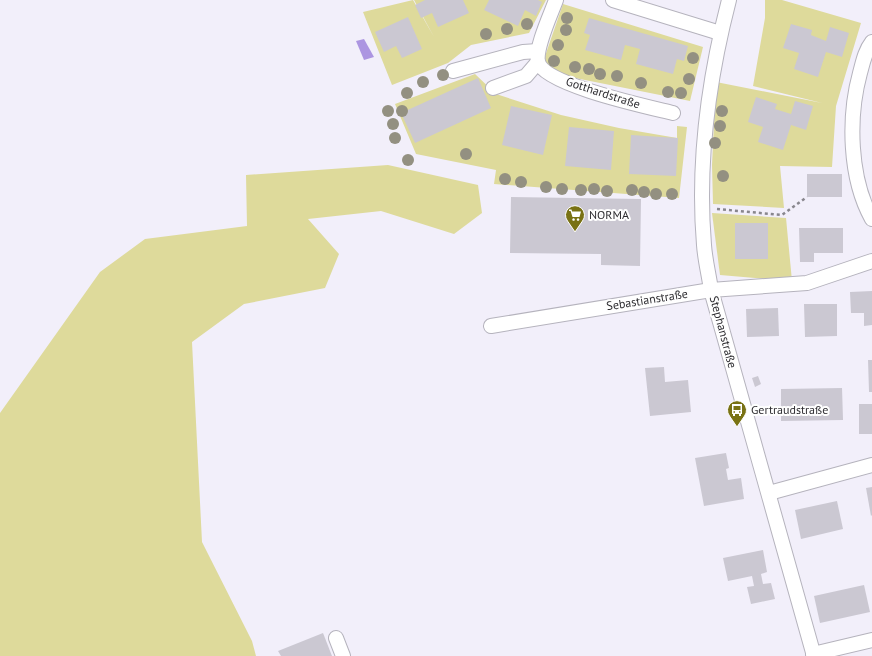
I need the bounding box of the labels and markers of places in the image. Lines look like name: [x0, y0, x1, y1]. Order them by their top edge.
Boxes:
supermarket icon: NORMA: [564, 204, 586, 232]
place label: NORMA: [589, 207, 629, 222]
bus stop icon: Gertraudstraße: [726, 399, 748, 427]
place label: Gertraudstraße: [751, 402, 828, 417]

